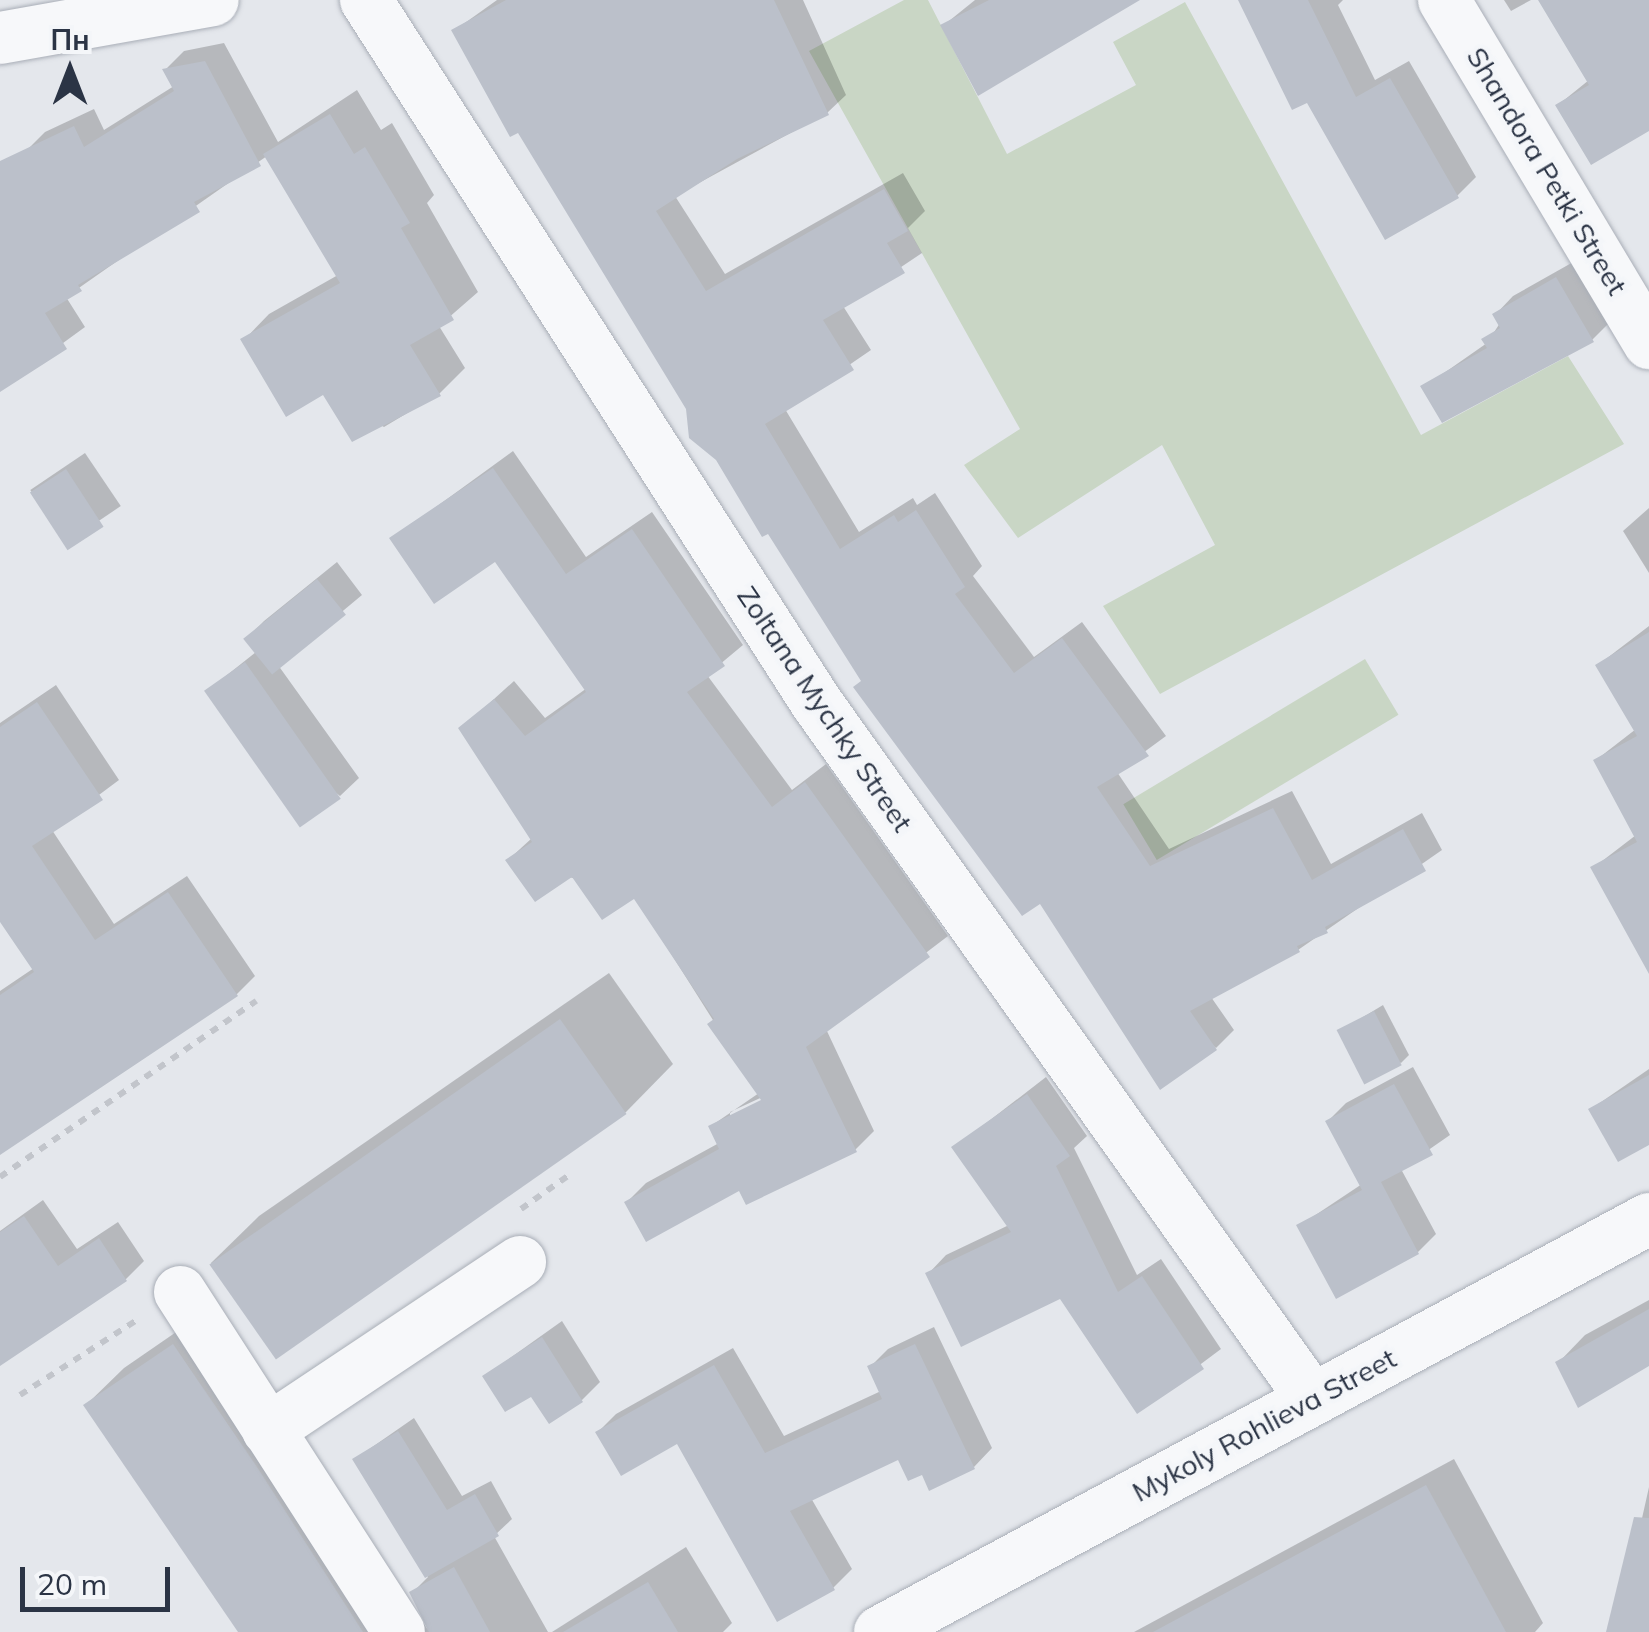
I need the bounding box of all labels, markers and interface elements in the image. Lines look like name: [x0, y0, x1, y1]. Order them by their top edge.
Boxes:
north arrow: [20, 20, 120, 120]
text: Пн: [51, 22, 89, 57]
street label: Shandora Petki Street: [1460, 41, 1634, 301]
street label: Zoltana Mychky Street: [730, 580, 920, 838]
street label: Mykoly Rohlieva Street: [1126, 1341, 1402, 1509]
scale bar: [25, 1547, 175, 1609]
text: 20 m: [37, 1565, 107, 1603]

